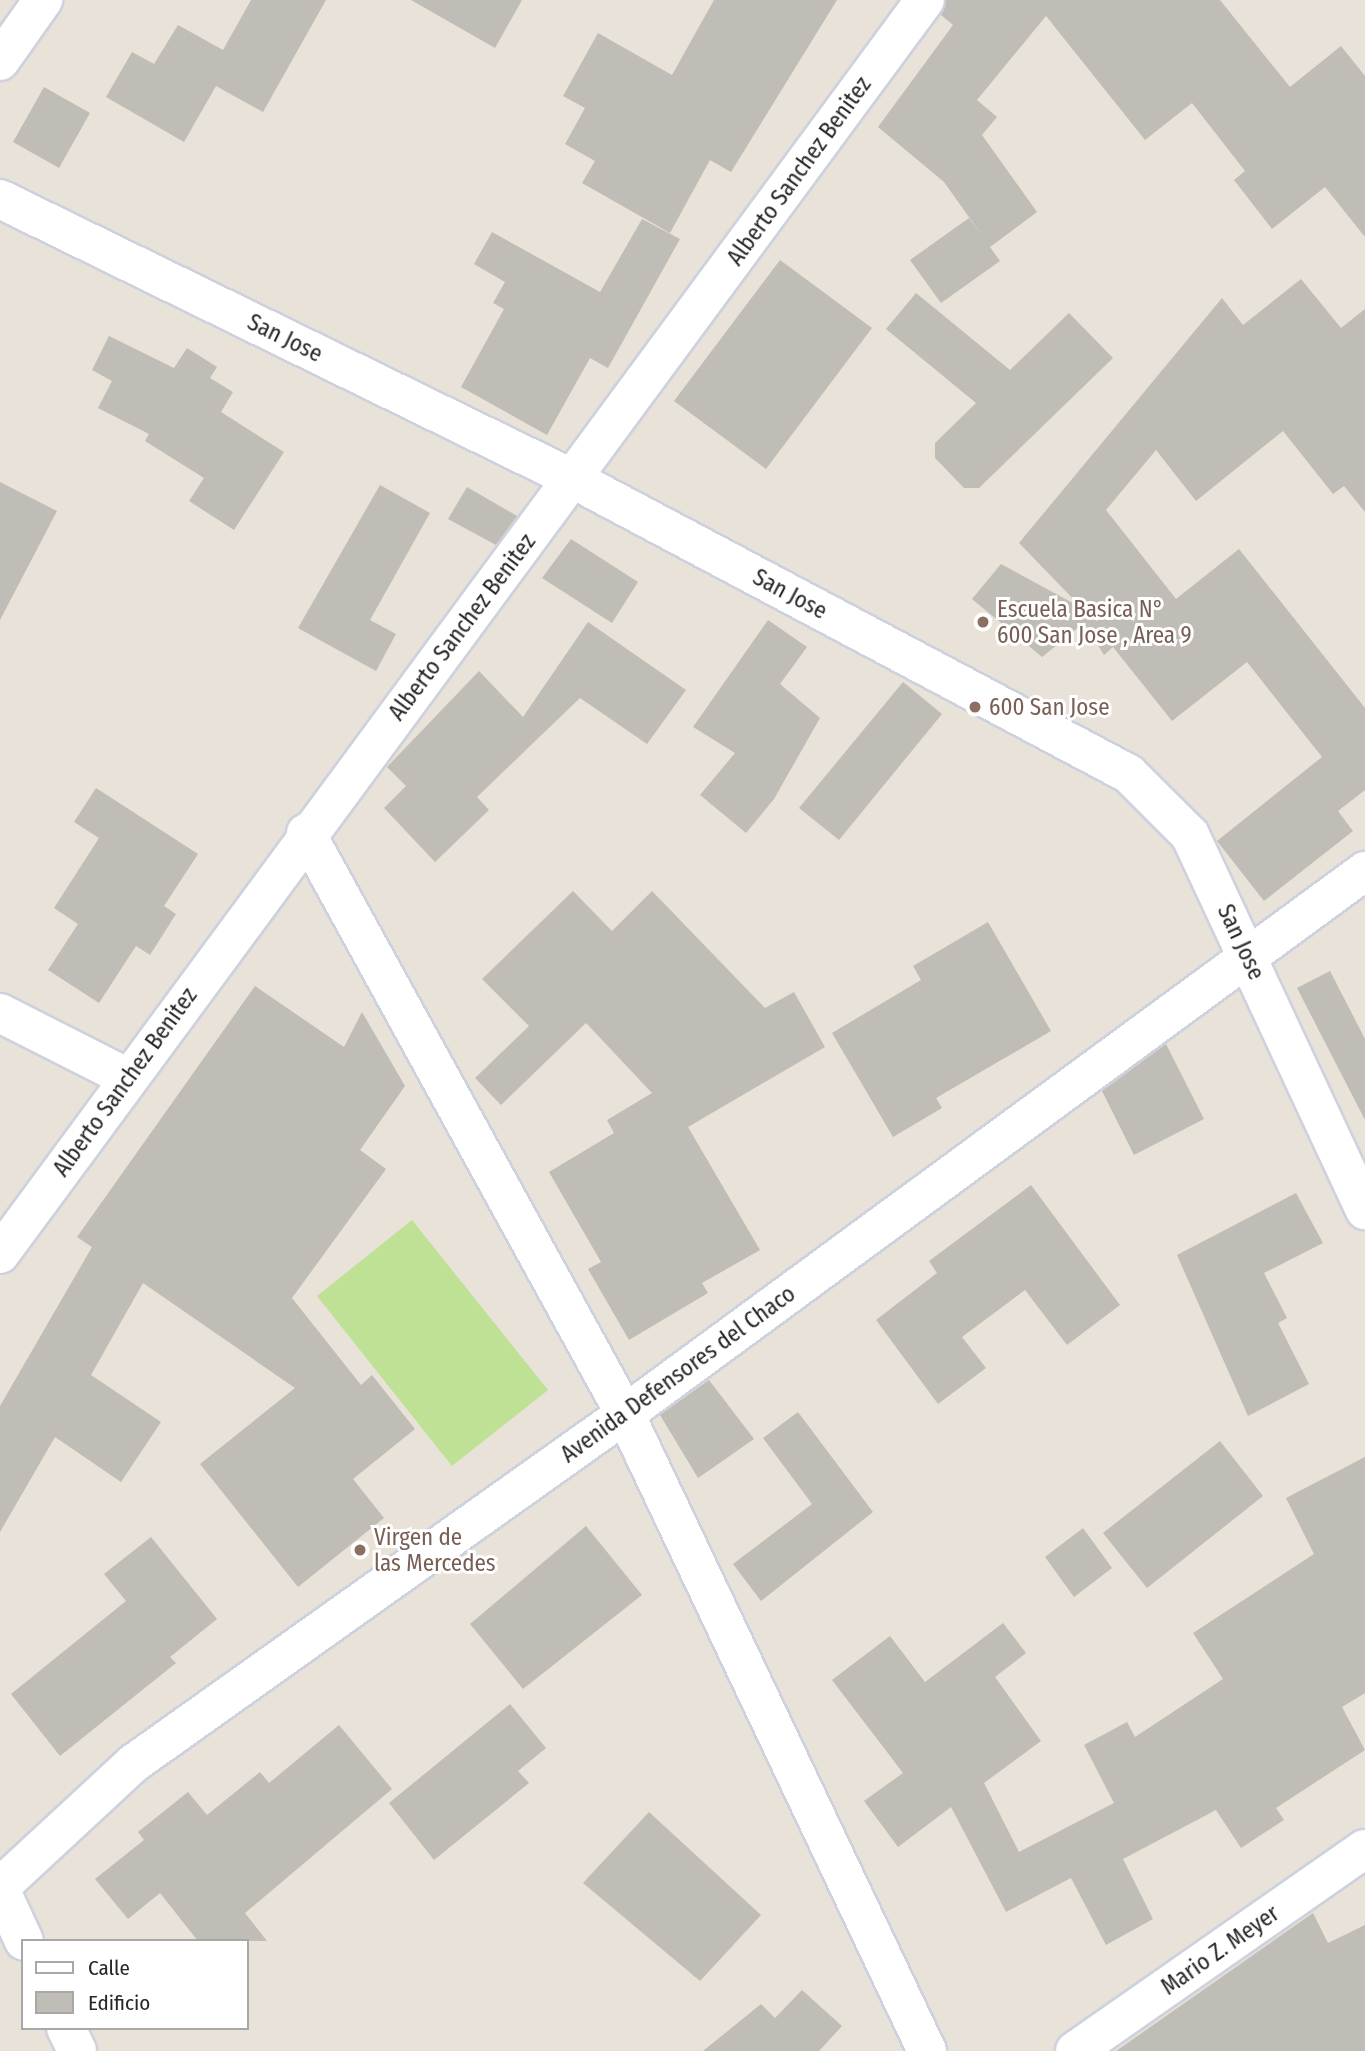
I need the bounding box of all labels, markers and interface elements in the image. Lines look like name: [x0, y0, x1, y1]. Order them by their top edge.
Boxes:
street label: Alberto Sanchez Benitez: [721, 71, 877, 271]
street label: San Jose: [243, 308, 327, 368]
street label: Alberto Sanchez Benitez: [383, 528, 541, 726]
street label: San Jose: [748, 563, 832, 625]
place label: Escuela Basica N° 600 San Jose , Area 9: [997, 595, 1192, 649]
marker: Escuela Basica N° 600 San Jose , Area 9: [975, 614, 991, 630]
place label: 600 San Jose: [989, 693, 1110, 721]
marker: 600 San Jose: [967, 699, 983, 715]
street label: San Jose: [1212, 900, 1270, 984]
street label: Alberto Sanchez Benitez: [47, 982, 203, 1182]
street label: Avenida Defensores del Chaco: [555, 1280, 801, 1468]
place label: Virgen de las Mercedes: [374, 1523, 496, 1577]
marker: Virgen de las Mercedes: [352, 1542, 368, 1558]
street label: Mario Z. Meyer: [1156, 1899, 1284, 2001]
legend: [21, 1939, 248, 2030]
text: Calle: [88, 1955, 130, 1981]
text: Edificio: [88, 1990, 150, 2016]

